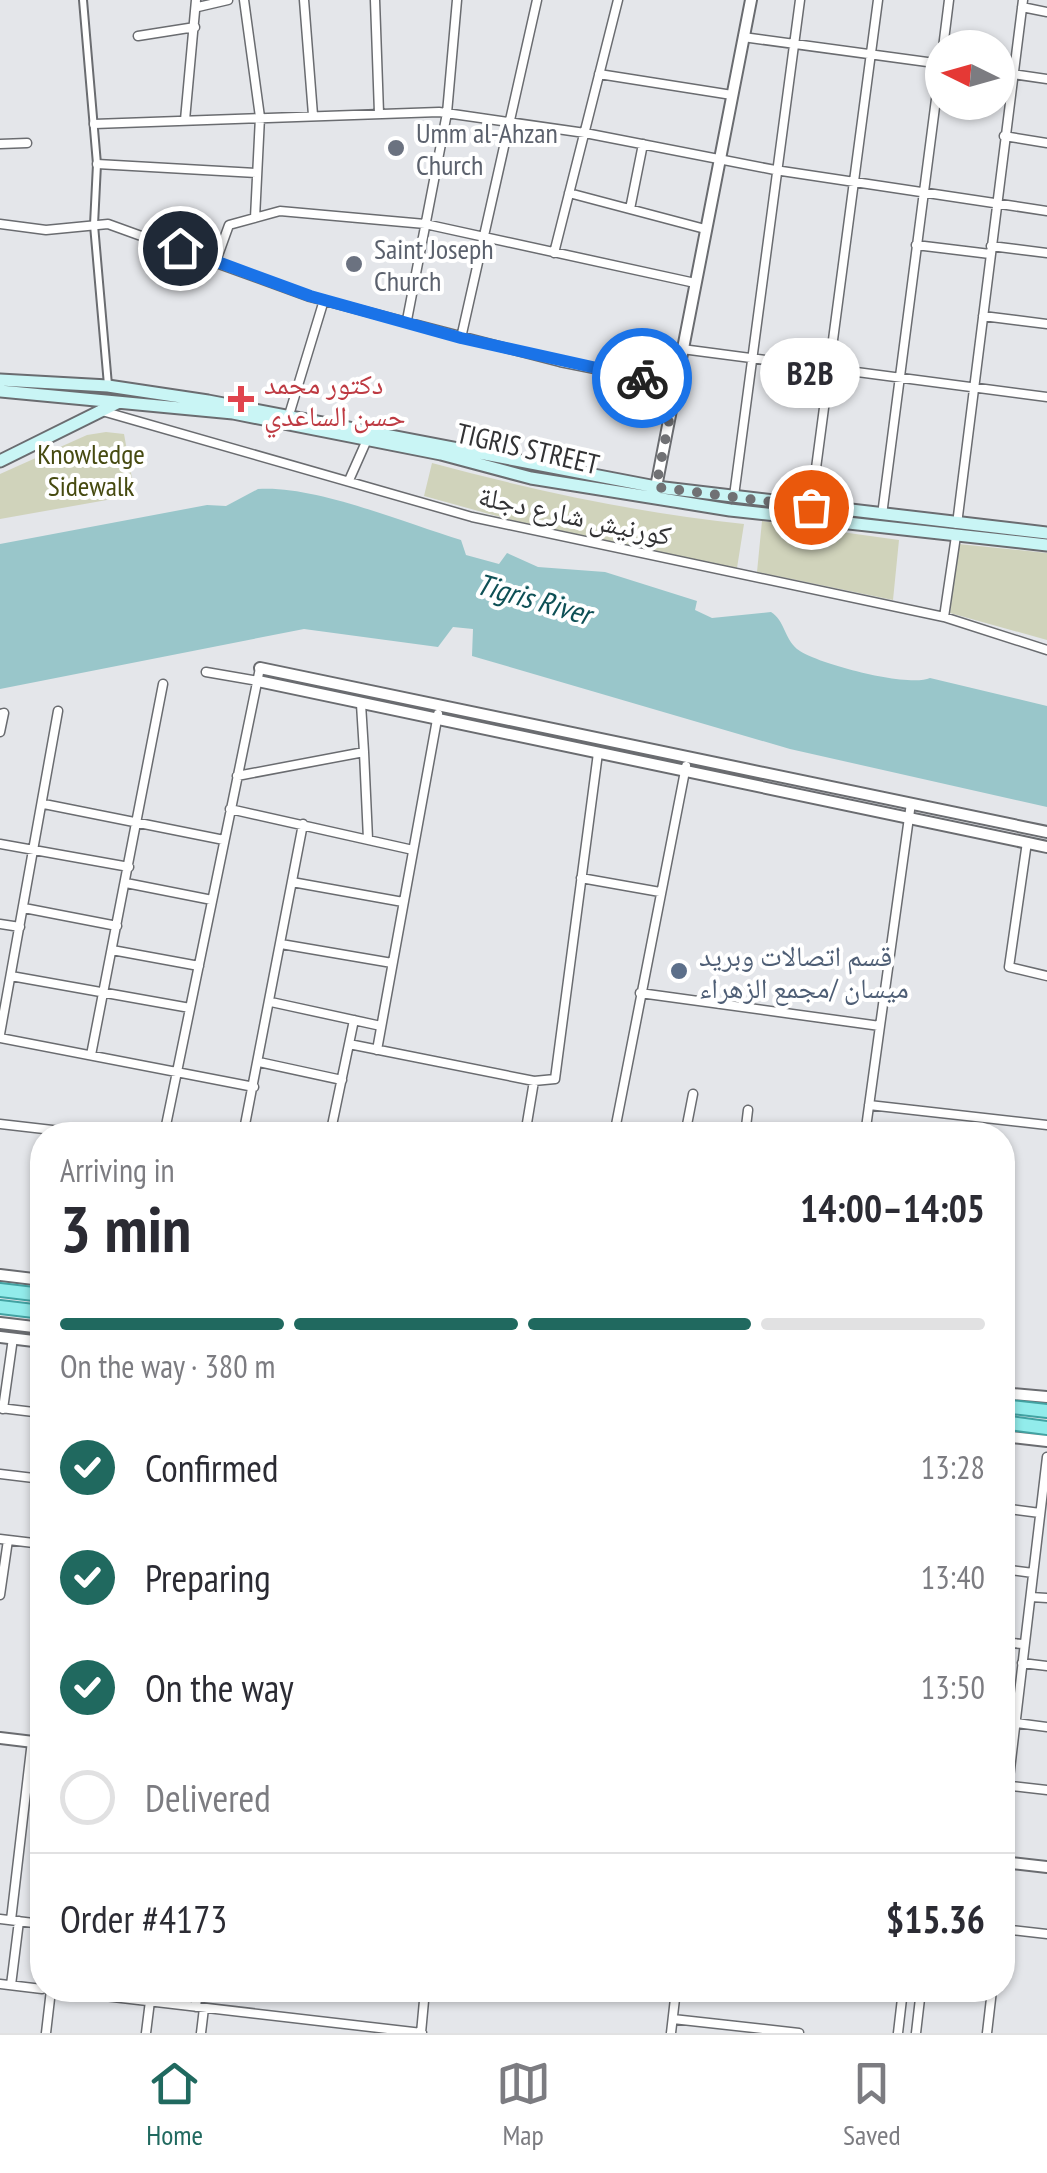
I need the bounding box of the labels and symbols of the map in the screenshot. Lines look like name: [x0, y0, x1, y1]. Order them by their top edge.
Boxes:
north arrow: [925, 30, 1015, 120]
place label: Umm al-Ahzan Church: [416, 114, 558, 183]
marker: Umm al-Ahzan Church: [385, 137, 407, 159]
pin: [138, 206, 223, 291]
place label: Saint Joseph Church: [374, 230, 494, 299]
marker: Saint Joseph Church: [343, 253, 365, 275]
courier: [592, 328, 692, 428]
callout: B2B: [761, 337, 861, 407]
place label: دكتور محمد حسن الساعدي: [264, 365, 406, 439]
marker: دكتور محمد حسن الساعدي: [228, 386, 254, 412]
street label: TIGRIS STREET: [453, 414, 603, 482]
park label: Knowledge Sidewalk: [37, 435, 145, 504]
pin: [769, 465, 854, 550]
street label: كورنيش شارع دجلة: [475, 477, 675, 554]
water label: Tigris River: [472, 563, 599, 634]
place label: قسم اتصالات وبريد ميسان /مجمع الزهراء: [699, 937, 909, 1006]
marker: قسم اتصالات وبريد ميسان /مجمع الزهراء: [668, 960, 690, 982]

